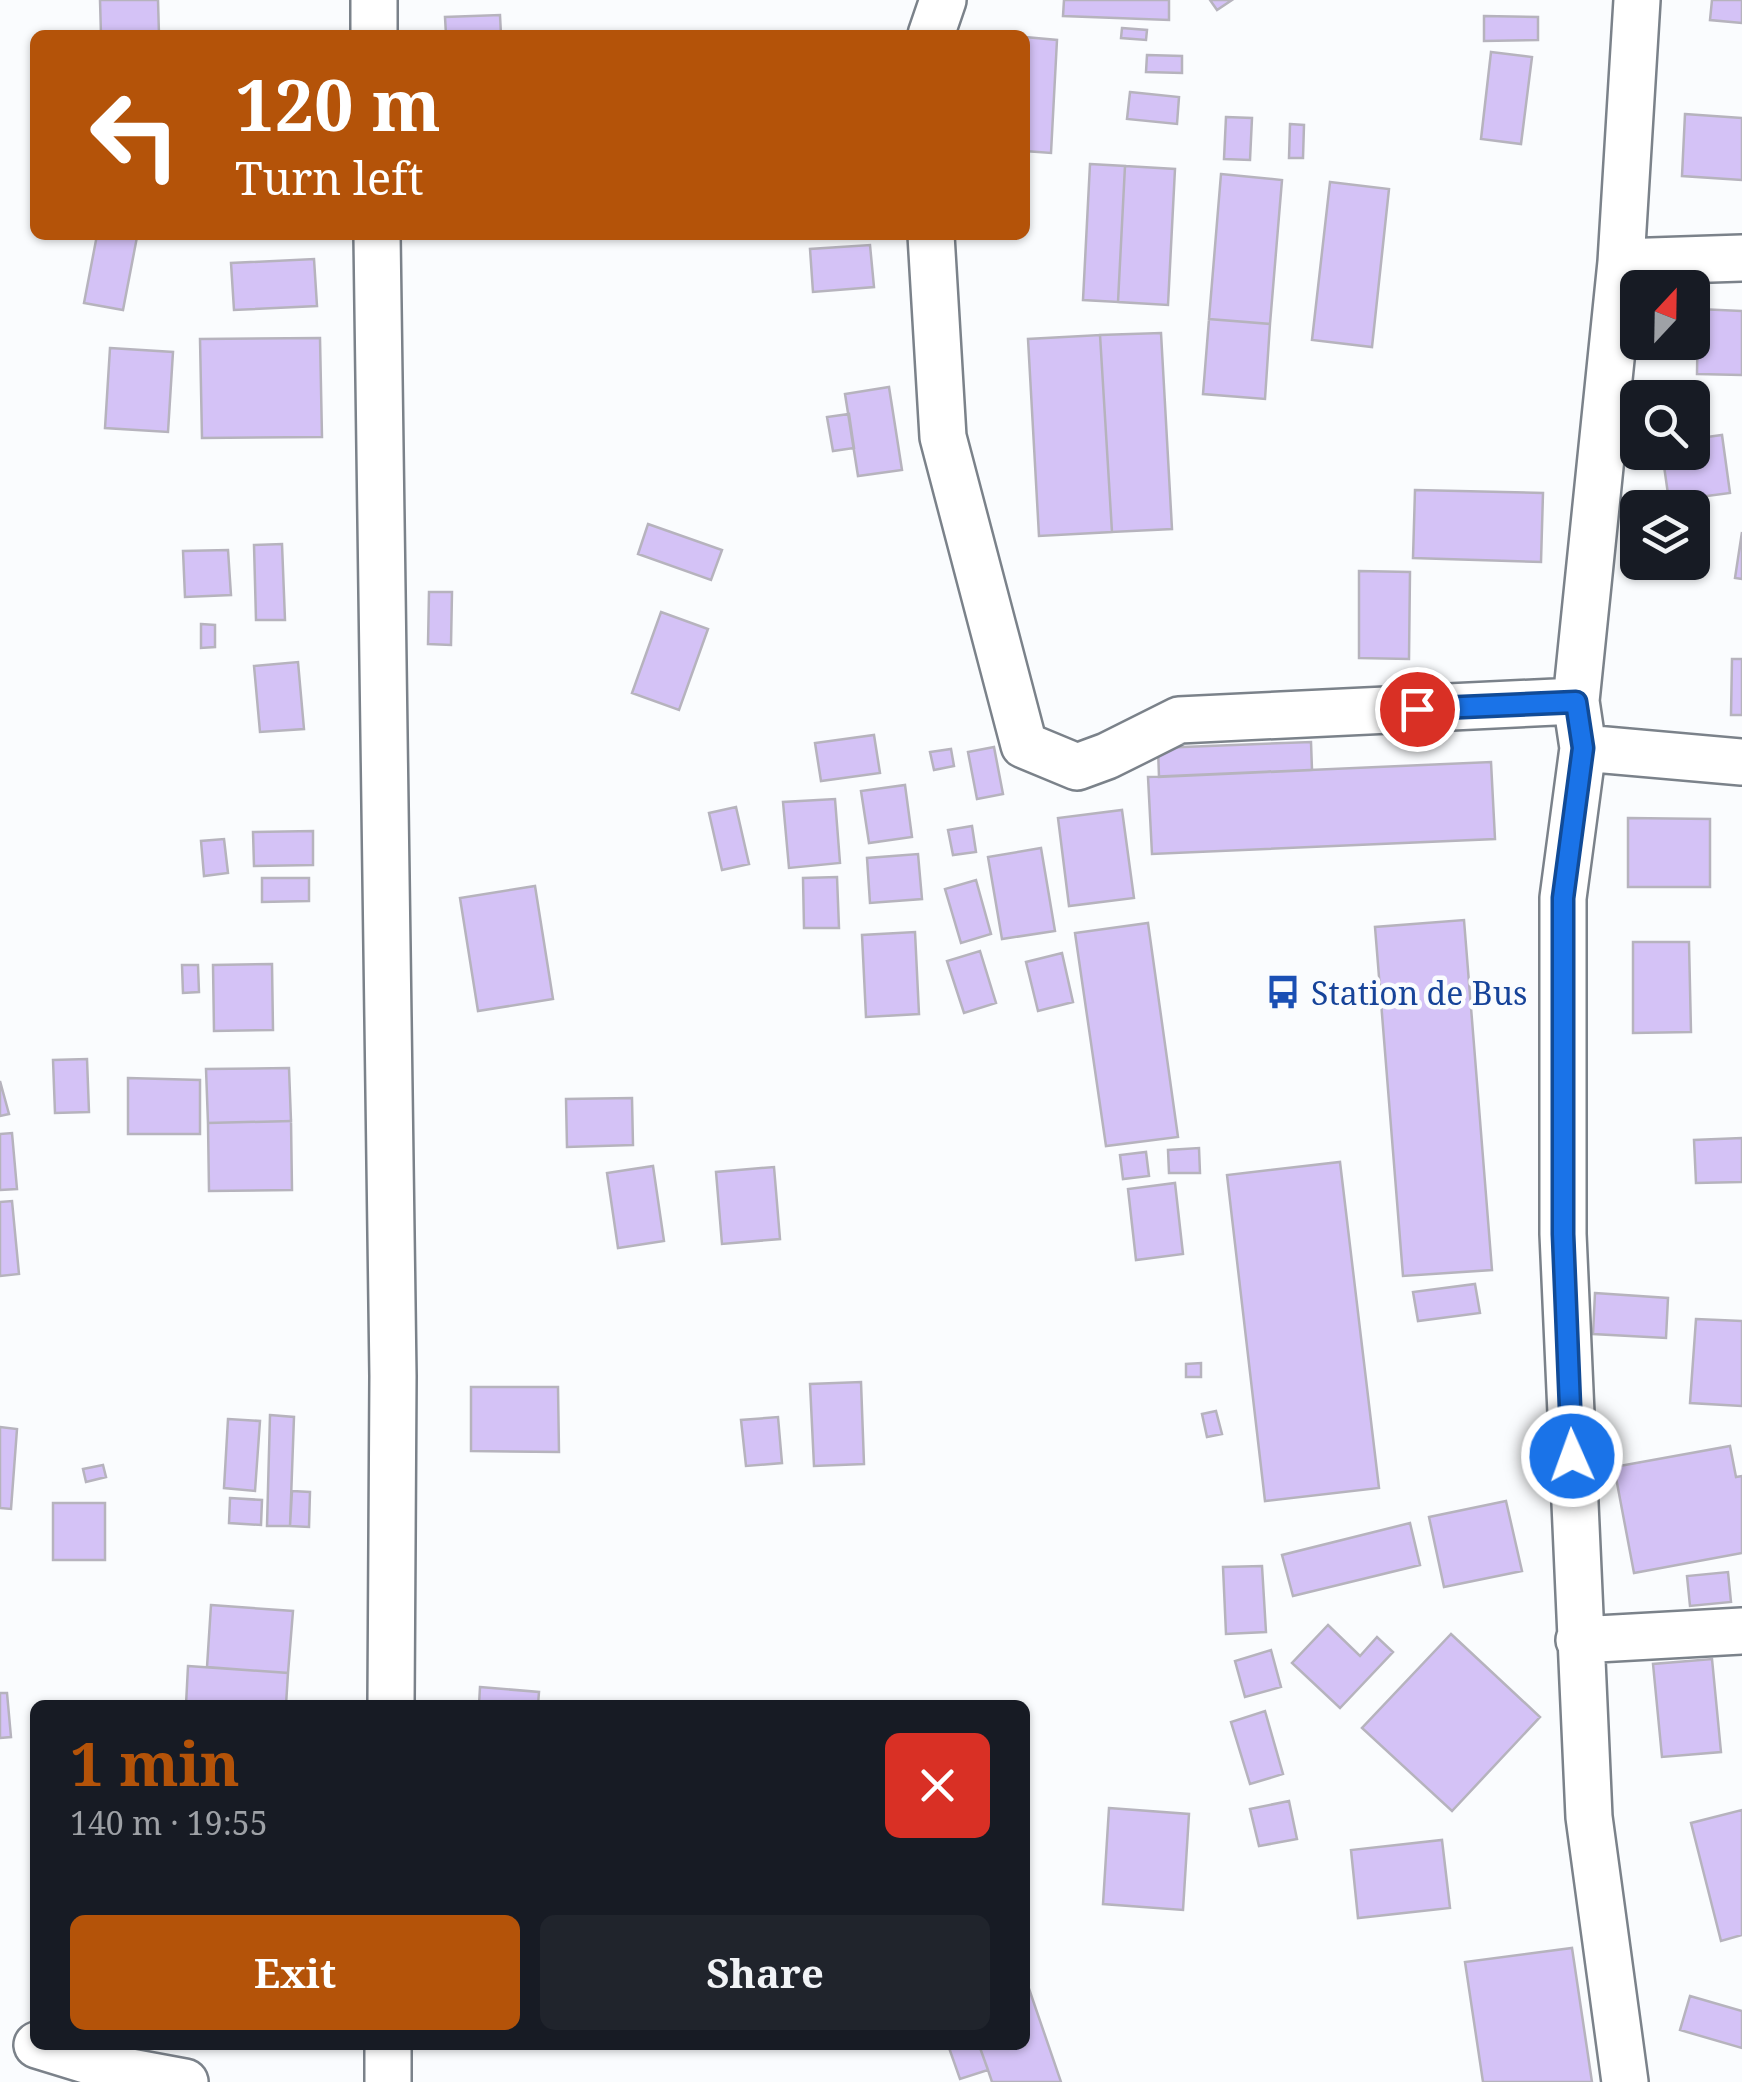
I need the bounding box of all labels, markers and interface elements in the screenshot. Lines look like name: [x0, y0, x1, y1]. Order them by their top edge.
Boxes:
text: 120 m: [235, 56, 441, 152]
icon: left: [70, 70, 200, 200]
text: Turn left: [235, 147, 424, 208]
north arrow: [1620, 270, 1710, 360]
map controls: [1620, 270, 1710, 580]
button: search: [1620, 380, 1710, 470]
button: layers: [1620, 490, 1710, 580]
pin: [1375, 667, 1460, 752]
icon: arrive: [1390, 682, 1445, 737]
place label: Station de Bus: [1311, 971, 1527, 1014]
bus stop icon: Station de Bus: [1264, 973, 1302, 1011]
position arrow: [1520, 1404, 1624, 1508]
text: 1 min: [70, 1722, 240, 1804]
button: close: [885, 1733, 990, 1838]
text: 140 m · 19:55: [70, 1801, 268, 1844]
button: Exit: [70, 1915, 520, 2030]
button: Share: [540, 1915, 990, 2030]

